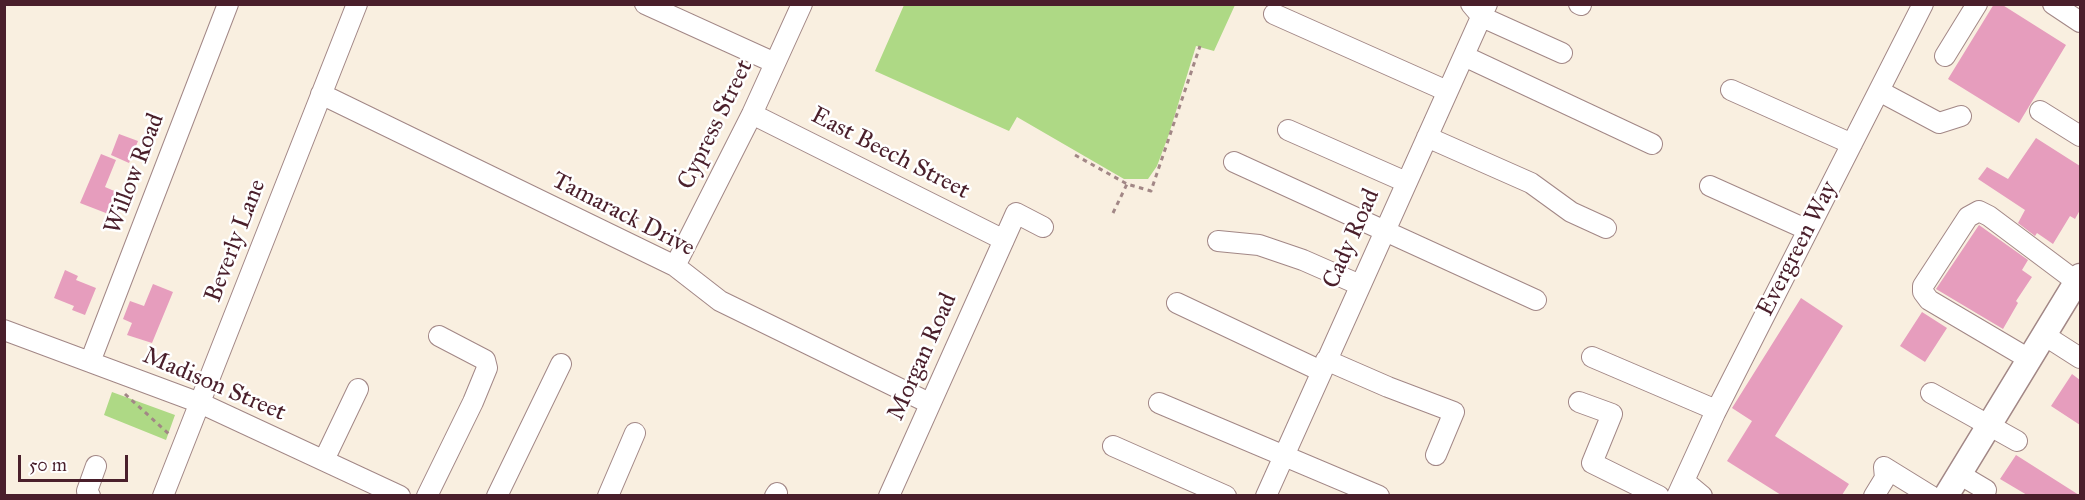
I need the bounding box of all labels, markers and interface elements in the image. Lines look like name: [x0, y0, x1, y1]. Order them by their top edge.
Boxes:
street label: Cypress Street: [672, 55, 760, 195]
street label: East Beech Street: [806, 102, 974, 206]
street label: Willow Road: [99, 110, 171, 238]
street label: Tamarack Drive: [547, 167, 699, 263]
street label: Beverly Lane: [199, 176, 273, 306]
street label: Evergreen Way: [1752, 177, 1844, 321]
street label: Cady Road: [1317, 185, 1387, 293]
street label: Morgan Road: [882, 289, 964, 425]
street label: Madison Street: [138, 342, 290, 428]
scale bar: [21, 443, 130, 481]
text: 50 m: [29, 454, 67, 476]

